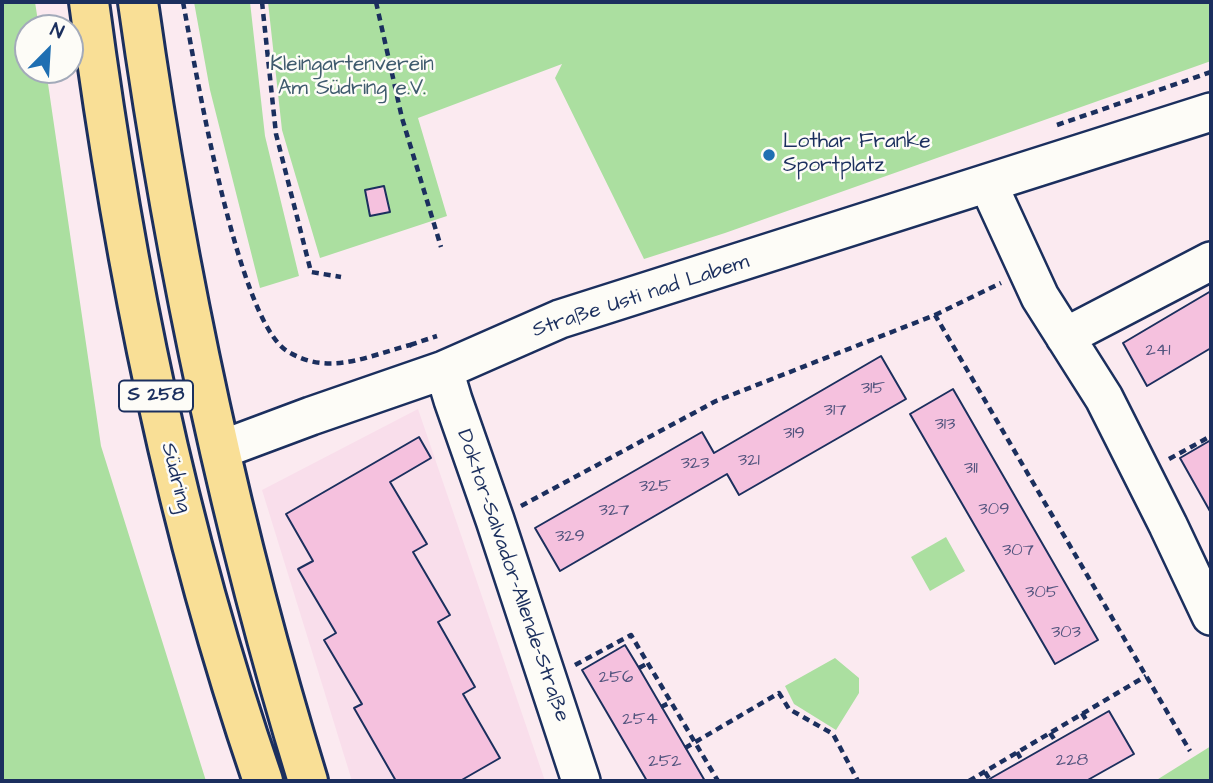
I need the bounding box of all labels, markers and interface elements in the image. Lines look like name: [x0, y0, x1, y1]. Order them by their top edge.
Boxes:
north arrow: [14, 14, 84, 84]
text: N: [46, 16, 68, 46]
park label: Kleingartenverein Am Südring e.V.: [270, 53, 434, 103]
place label: Lothar Franke Sportplatz: [783, 130, 930, 180]
marker: Lothar Franke Sportplatz: [761, 147, 777, 163]
street label: Straße Usti nad Labem: [529, 250, 753, 344]
house number: 241: [1146, 340, 1170, 362]
house number: 315: [861, 378, 885, 400]
road number: S 258: [119, 380, 193, 412]
house number: 317: [824, 400, 846, 422]
house number: 313: [935, 414, 955, 436]
house number: 319: [783, 423, 805, 445]
street label: Doktor-Salvador-Allende-Straße: [450, 426, 574, 726]
street label: Südring: [154, 440, 196, 516]
house number: 321: [738, 450, 760, 472]
house number: 323: [681, 453, 709, 475]
house number: 311: [964, 458, 978, 480]
house number: 325: [639, 476, 671, 498]
house number: 309: [979, 499, 1009, 521]
house number: 327: [599, 500, 629, 522]
house number: 329: [555, 526, 585, 548]
house number: 307: [1002, 540, 1034, 562]
house number: 305: [1025, 582, 1059, 604]
house number: 303: [1051, 622, 1081, 644]
house number: 256: [599, 667, 633, 689]
house number: 254: [622, 709, 658, 731]
house number: 228: [1056, 750, 1088, 772]
house number: 252: [648, 751, 682, 773]

